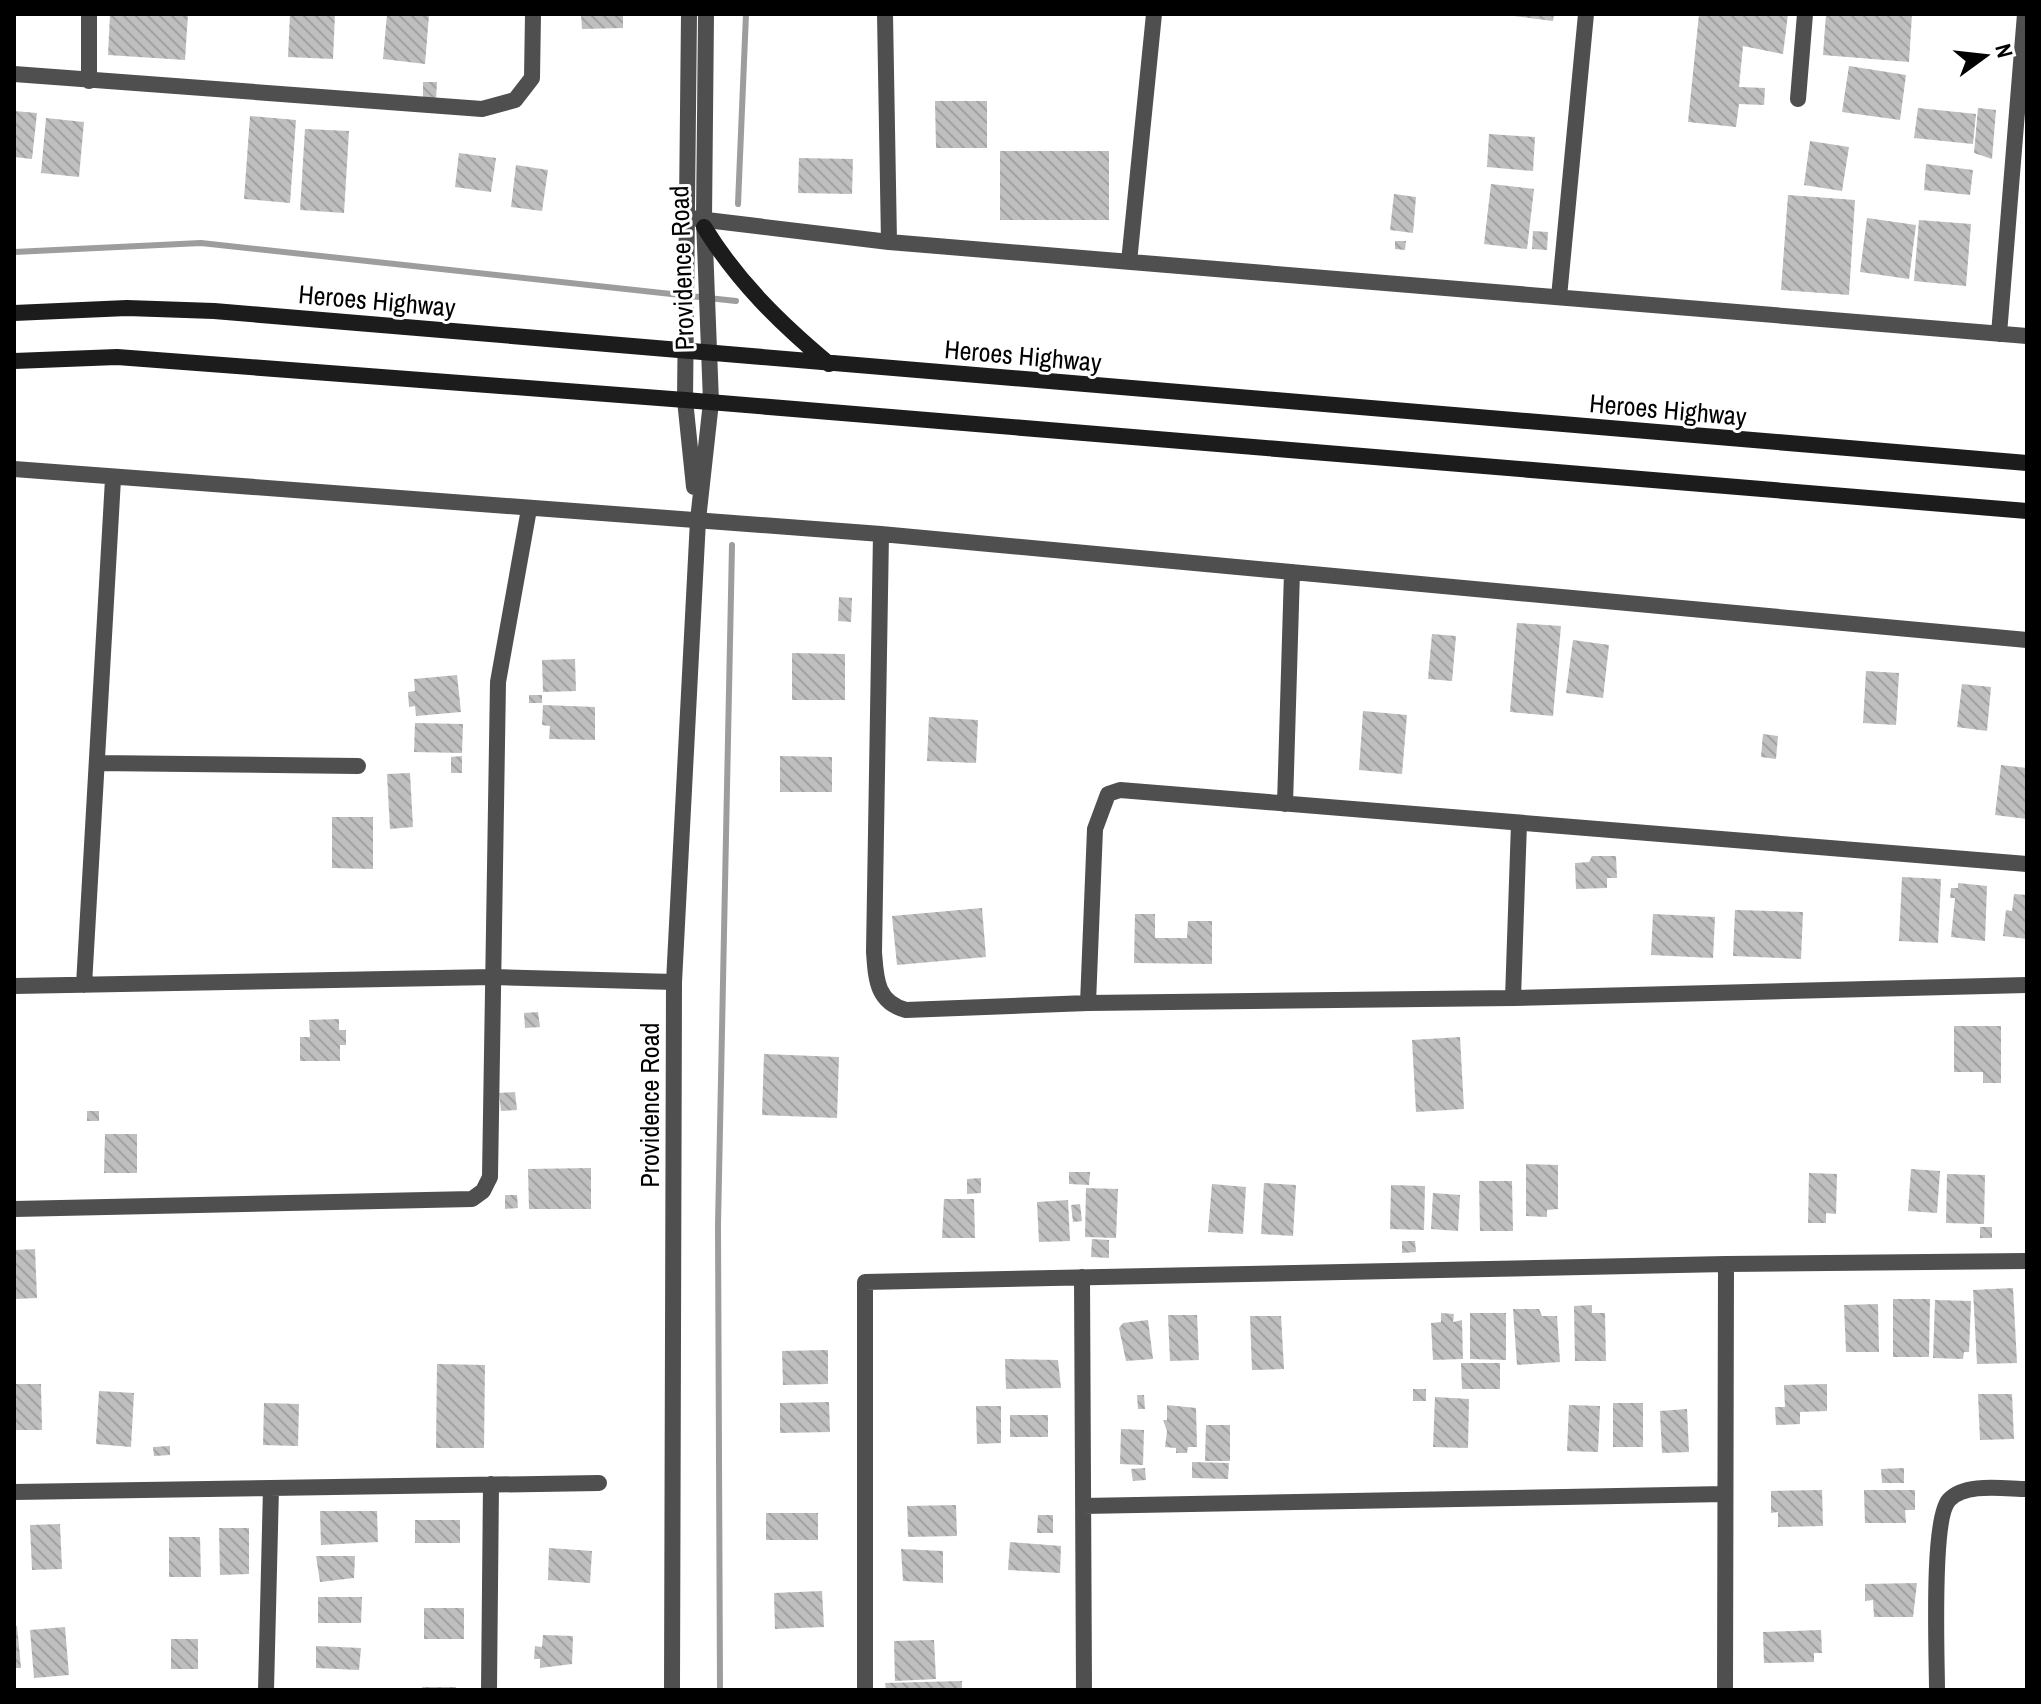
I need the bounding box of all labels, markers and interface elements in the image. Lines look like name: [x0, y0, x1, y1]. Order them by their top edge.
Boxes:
north arrow: [1945, 16, 2025, 96]
text: N: [1988, 41, 2020, 61]
street label: Providence Road: [661, 185, 702, 351]
street label: Heroes Highway: [297, 276, 457, 325]
street label: Heroes Highway: [943, 331, 1103, 380]
street label: Heroes Highway: [1588, 385, 1748, 434]
street label: Providence Road: [632, 1023, 667, 1187]

